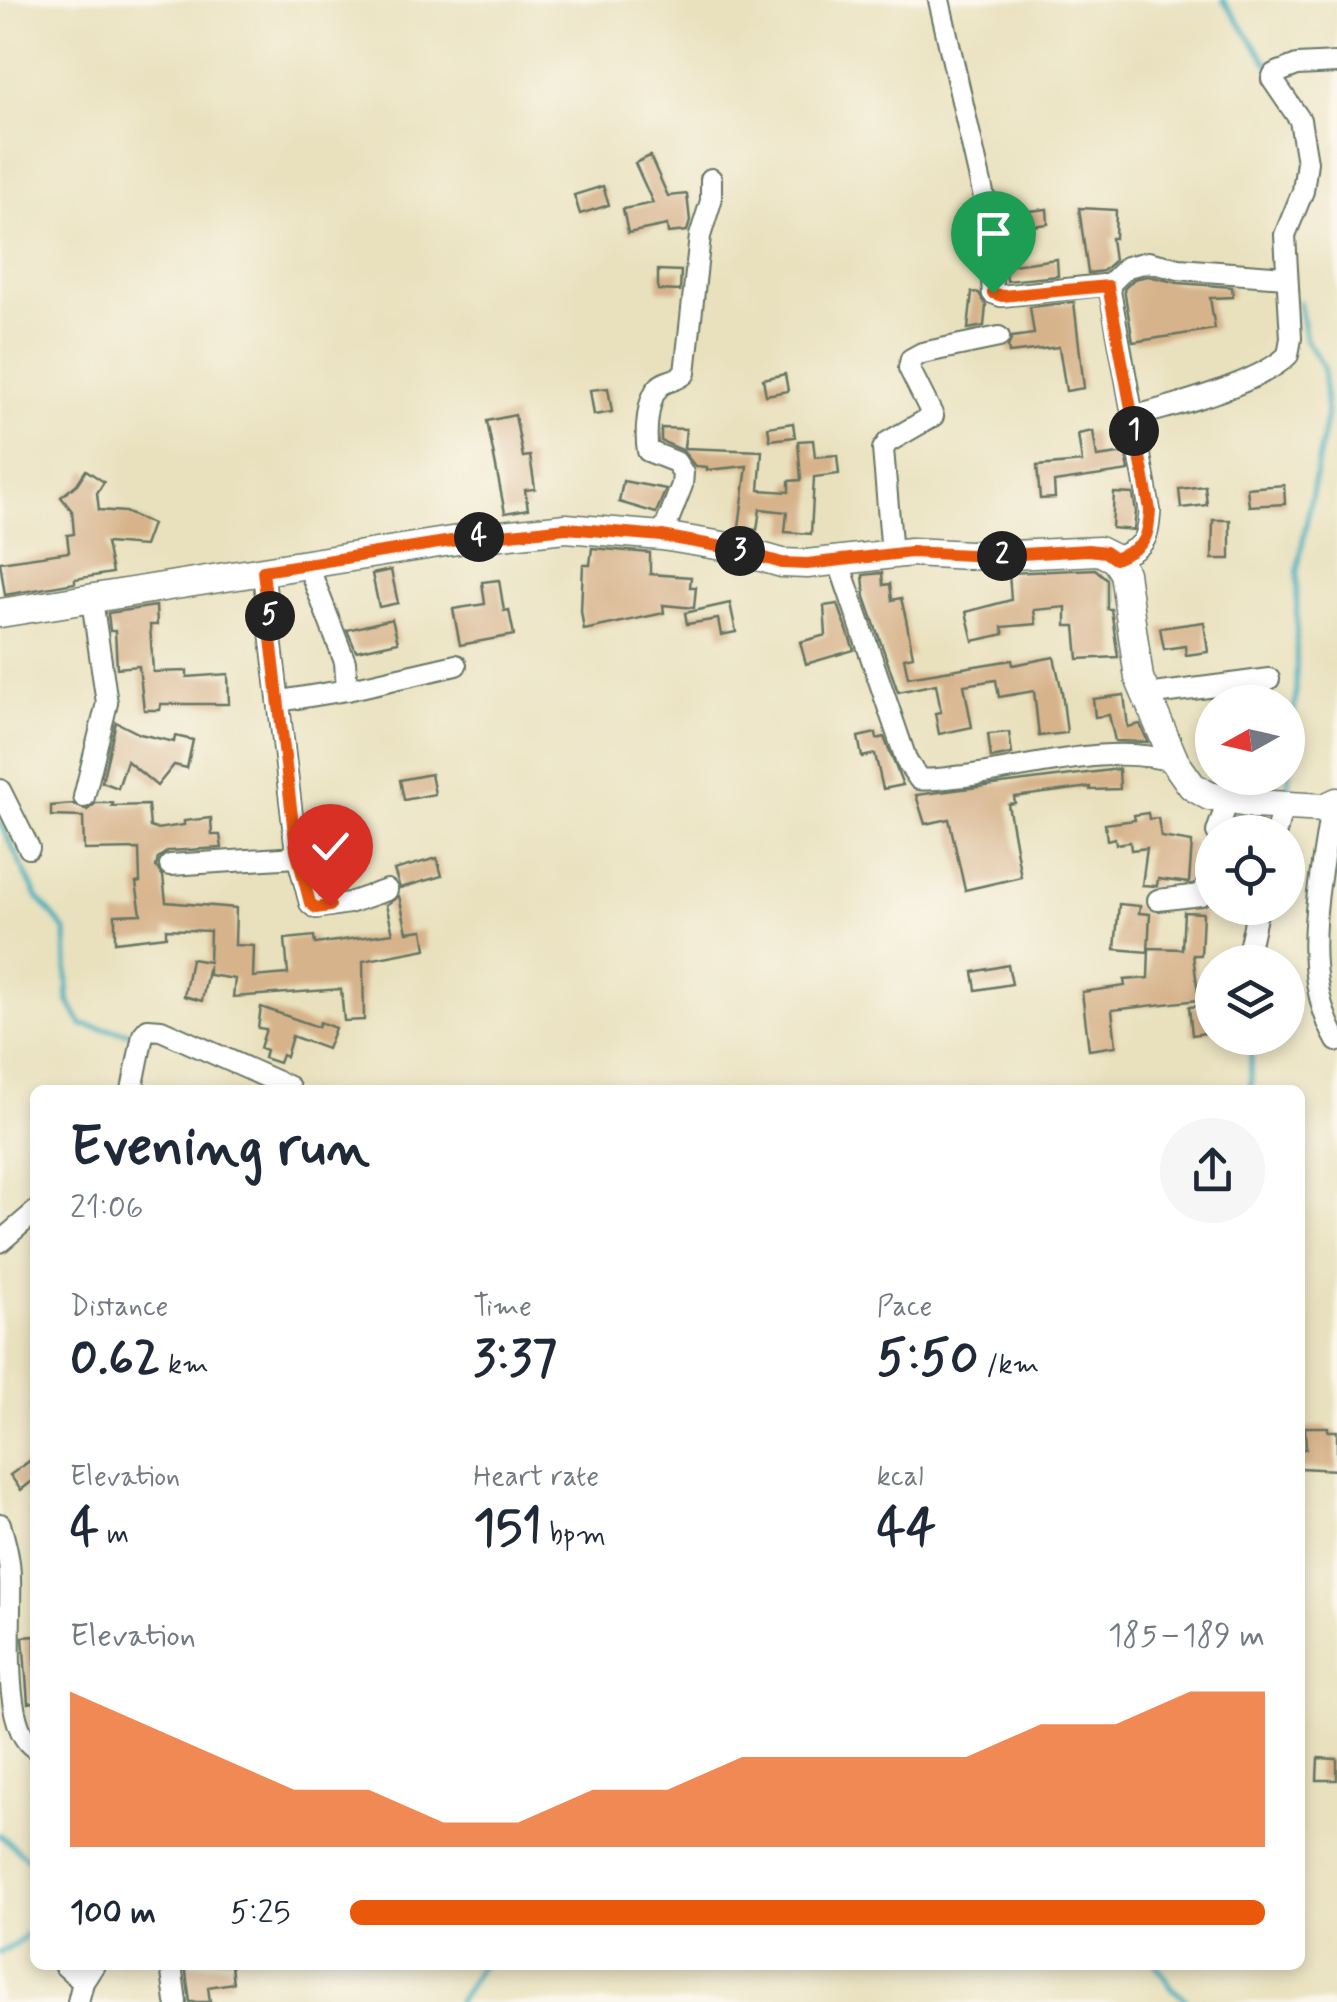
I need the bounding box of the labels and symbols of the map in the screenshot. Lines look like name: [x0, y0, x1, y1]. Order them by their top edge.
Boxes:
pin: [951, 191, 1036, 294]
pin: 1: [1109, 406, 1159, 456]
pin: 4: [454, 512, 504, 562]
pin: 3: [715, 526, 765, 576]
pin: 2: [977, 531, 1027, 581]
pin: 5: [245, 591, 295, 641]
north arrow: [1195, 685, 1305, 795]
pin: [288, 804, 373, 907]

